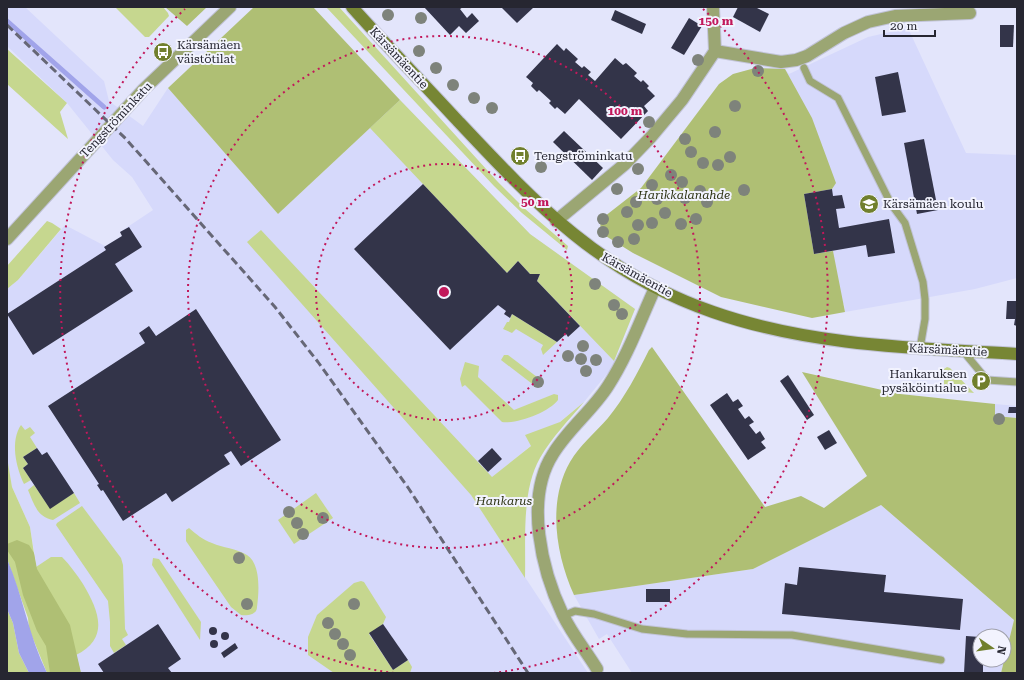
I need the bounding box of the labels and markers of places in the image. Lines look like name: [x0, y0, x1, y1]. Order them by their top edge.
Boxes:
place label: Kärsämäen väistötilat: [177, 38, 241, 66]
bus stop icon: Kärsämäen väistötilat: [152, 41, 174, 63]
bus stop icon: Tengströminkatu: [509, 145, 531, 167]
place label: Tengströminkatu: [534, 149, 633, 163]
school or university icon: Kärsämäen koulu: [858, 193, 880, 215]
place label: Kärsämäen koulu: [883, 197, 984, 211]
centre of rings: [437, 285, 451, 299]
place label: Hankaruksen pysäköintialue: [881, 367, 967, 395]
parking icon: Hankaruksen pysäköintialue: [970, 370, 992, 392]

